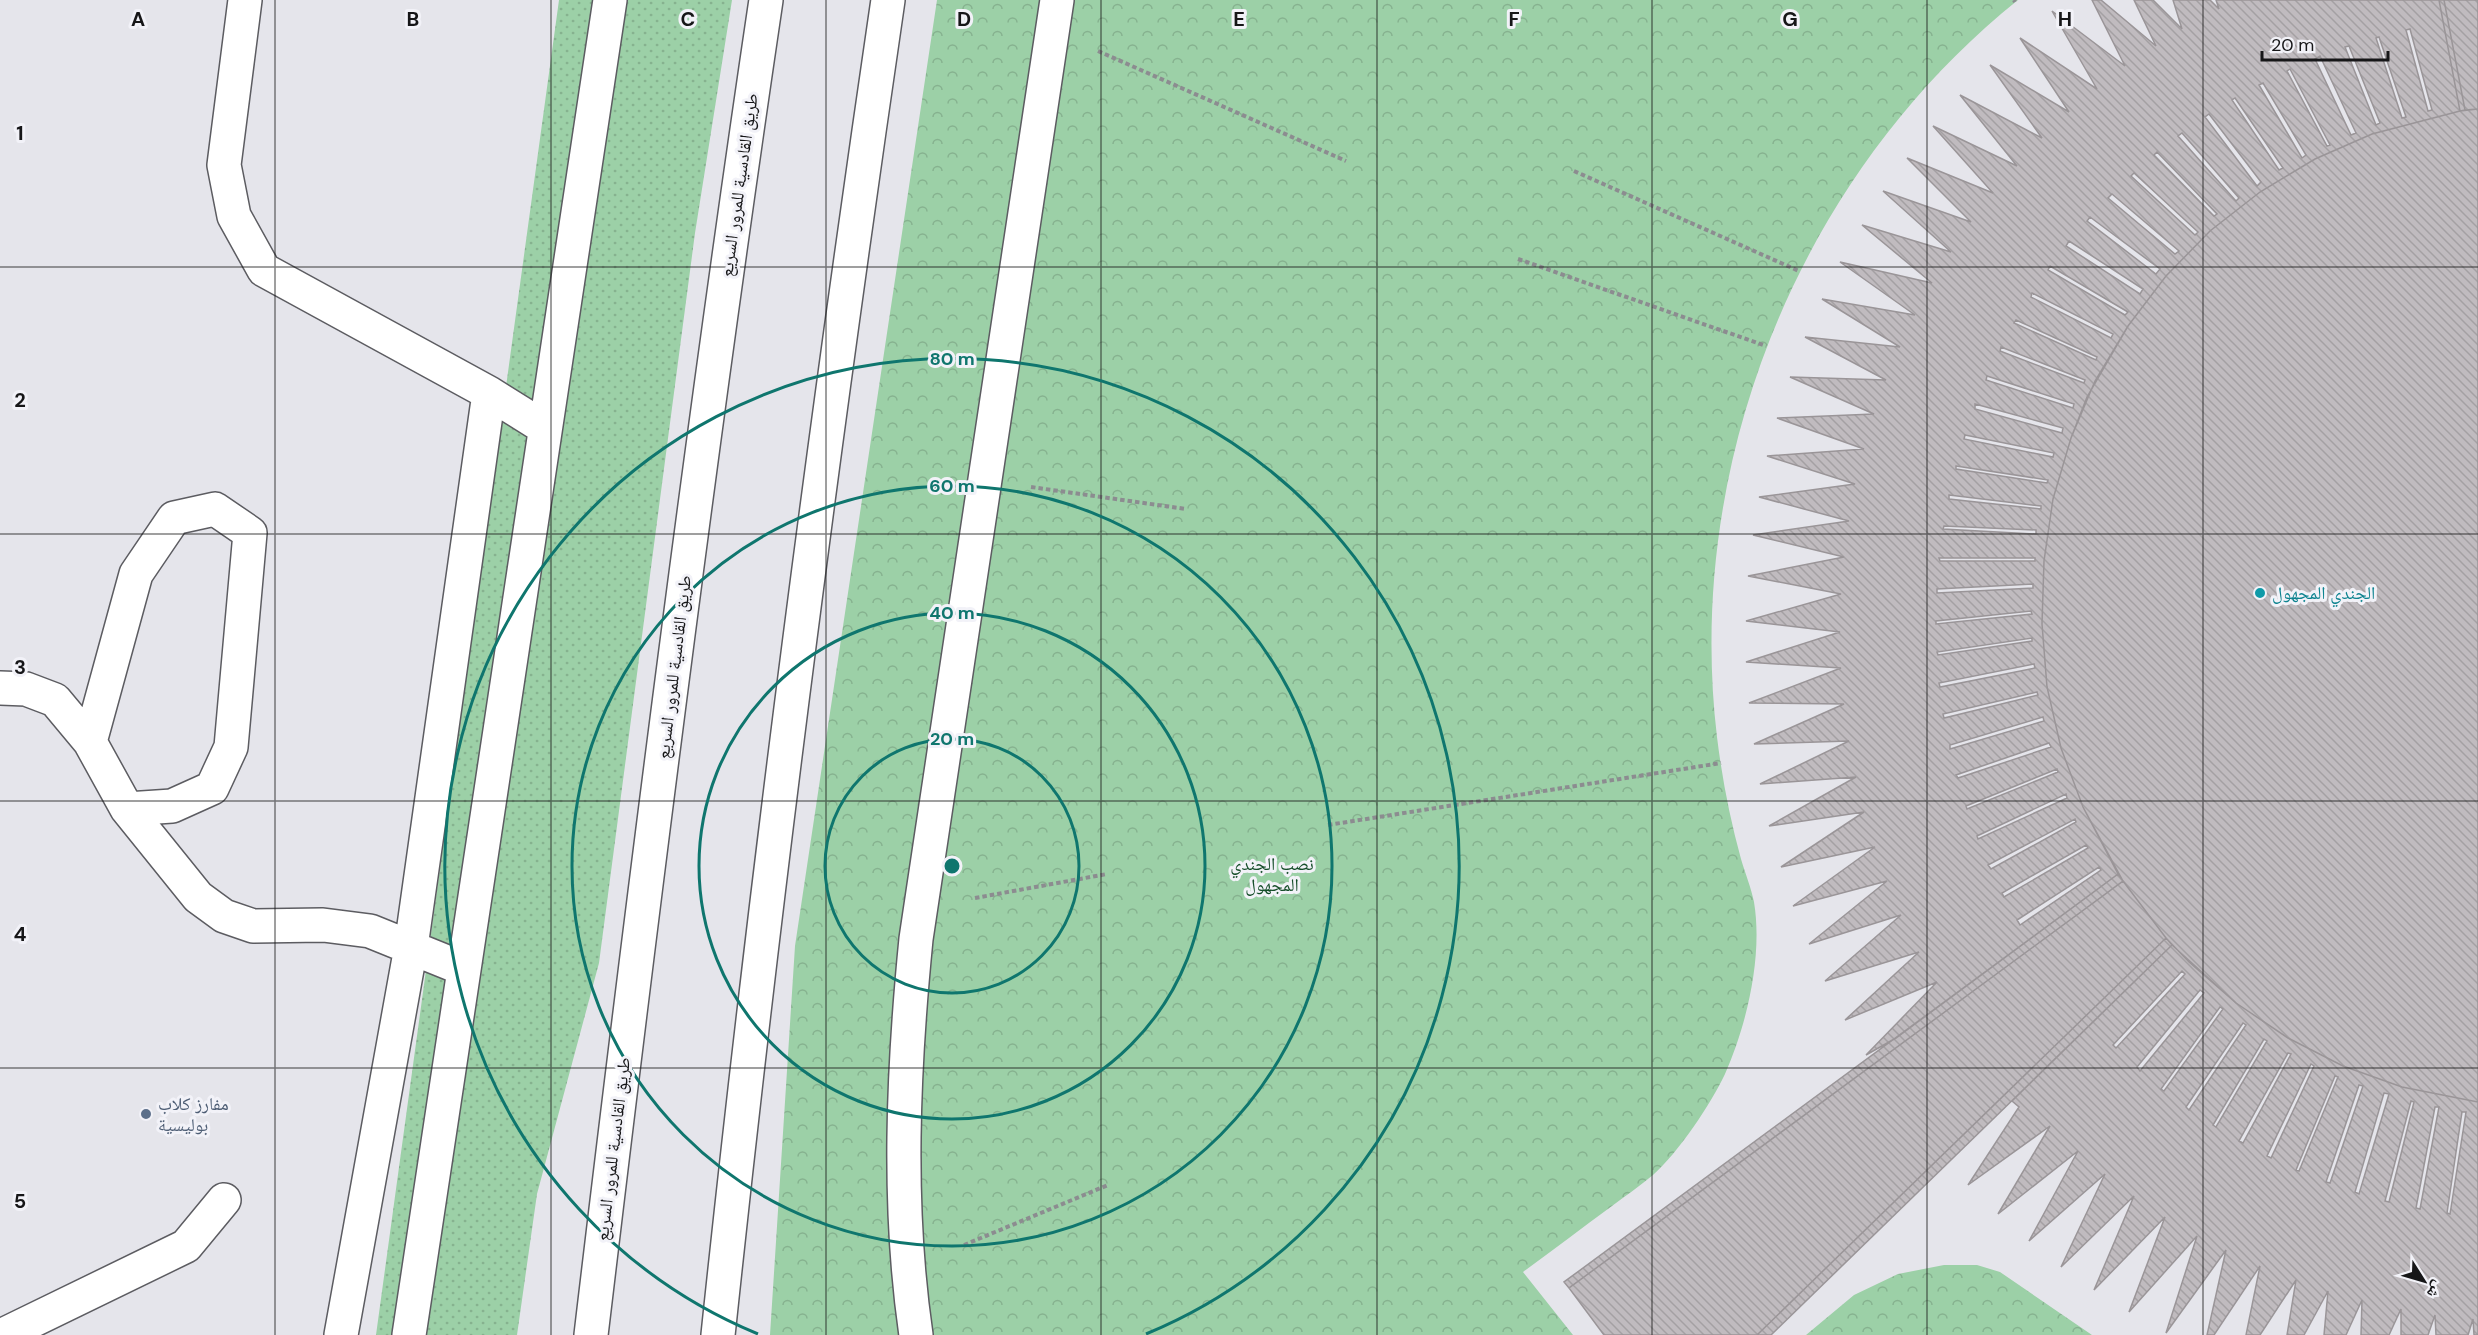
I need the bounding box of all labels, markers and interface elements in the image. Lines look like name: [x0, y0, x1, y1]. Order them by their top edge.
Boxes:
text: A: [131, 6, 145, 32]
text: B: [407, 6, 419, 32]
text: C: [681, 6, 695, 32]
text: D: [957, 6, 971, 32]
text: E: [1233, 6, 1245, 32]
text: F: [1508, 6, 1520, 32]
text: G: [1782, 6, 1798, 32]
text: H: [2058, 6, 2072, 32]
scale bar: [2262, 24, 2388, 62]
text: 20 m: [2271, 33, 2314, 57]
street label: طريق القادسية للمرور السريع: [714, 92, 764, 278]
text: 1: [16, 120, 24, 146]
text: 80 m: [929, 347, 975, 371]
text: 2: [14, 387, 26, 413]
text: 60 m: [929, 474, 975, 498]
street label: طريق القادسية للمرور السريع: [651, 574, 697, 760]
place label: الجندي المجهول: [2272, 581, 2375, 608]
marker: الجندي المجهول: [2253, 586, 2267, 600]
text: 40 m: [929, 601, 975, 625]
text: 3: [14, 654, 26, 680]
text: 20 m: [930, 727, 974, 751]
park label: نصب الجندي المجهول: [1230, 852, 1314, 897]
centre of rings: [942, 856, 962, 876]
text: 4: [14, 921, 27, 947]
street label: طريق القادسية للمرور السريع: [590, 1056, 636, 1242]
place label: مفارز كلاب بوليسية: [158, 1092, 229, 1137]
marker: مفارز كلاب بوليسية: [139, 1107, 153, 1121]
text: 5: [14, 1188, 26, 1214]
north arrow: [2394, 1251, 2454, 1311]
text: ش: [2422, 1277, 2449, 1303]

